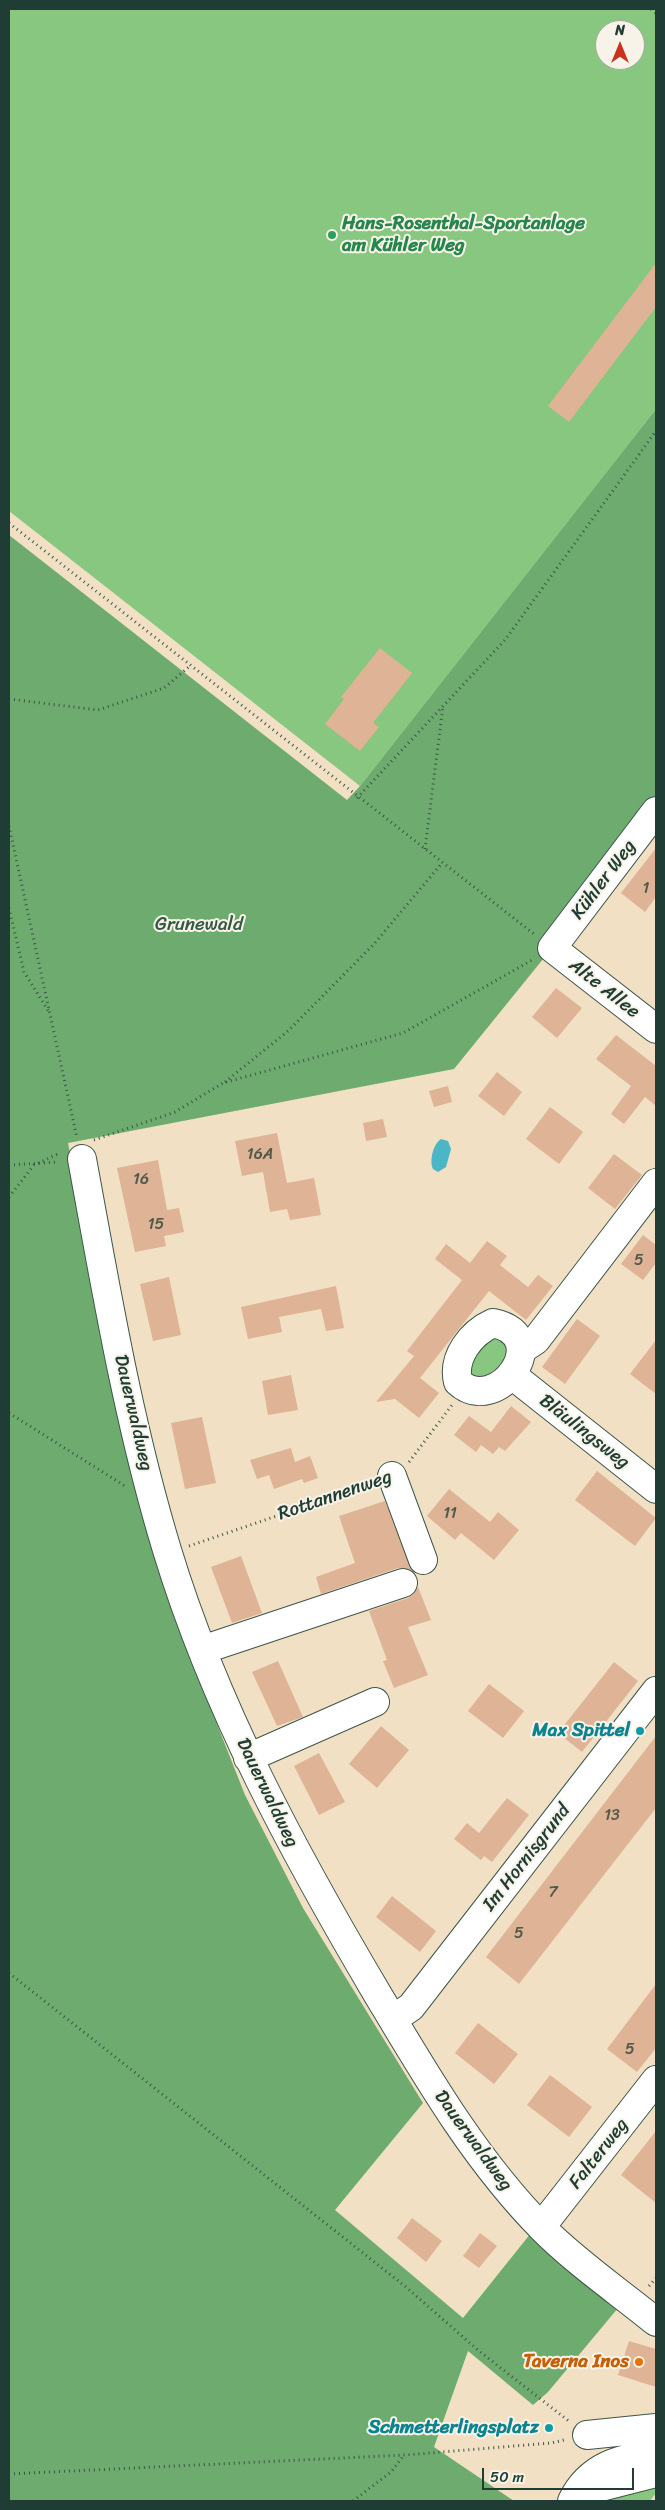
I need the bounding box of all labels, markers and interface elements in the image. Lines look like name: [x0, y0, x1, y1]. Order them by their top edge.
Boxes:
text: N: [615, 18, 625, 43]
north arrow: [595, 20, 645, 70]
place label: Hans-Rosenthal-Sportanlage am Kühler Weg: [342, 213, 585, 257]
marker: Hans-Rosenthal-Sportanlage am Kühler Weg: [326, 229, 338, 241]
street label: Kühler Weg: [567, 836, 641, 924]
house number: 1: [643, 879, 649, 899]
park label: Grunewald: [155, 914, 243, 936]
street label: Alte Allee: [564, 954, 644, 1024]
house number: 16A: [247, 1145, 273, 1165]
house number: 16: [133, 1170, 149, 1190]
house number: 15: [148, 1215, 164, 1235]
house number: 5: [634, 1251, 644, 1271]
street label: Dauerwaldweg: [109, 1353, 157, 1473]
street label: Bläulingsweg: [534, 1390, 634, 1474]
street label: Rottannenweg: [275, 1466, 395, 1526]
house number: 11: [443, 1504, 457, 1524]
place label: Max Spittel: [532, 1720, 630, 1742]
marker: Max Spittel: [634, 1725, 646, 1737]
street label: Dauerwaldweg: [231, 1735, 303, 1851]
street label: Im Hornisgrund: [478, 1800, 576, 1916]
house number: 13: [604, 1806, 620, 1826]
house number: 7: [548, 1883, 558, 1903]
house number: 5: [514, 1924, 524, 1944]
house number: 5: [625, 2040, 635, 2060]
street label: Dauerwaldweg: [429, 2086, 517, 2196]
street label: Falterweg: [564, 2114, 634, 2194]
place label: Taverna Inos: [523, 2351, 629, 2373]
marker: Taverna Inos: [633, 2356, 645, 2368]
place label: Schmetterlingsplatz: [368, 2417, 539, 2439]
marker: Schmetterlingsplatz: [543, 2422, 555, 2434]
scale bar: [485, 2458, 638, 2490]
text: 50 m: [490, 2464, 524, 2490]

